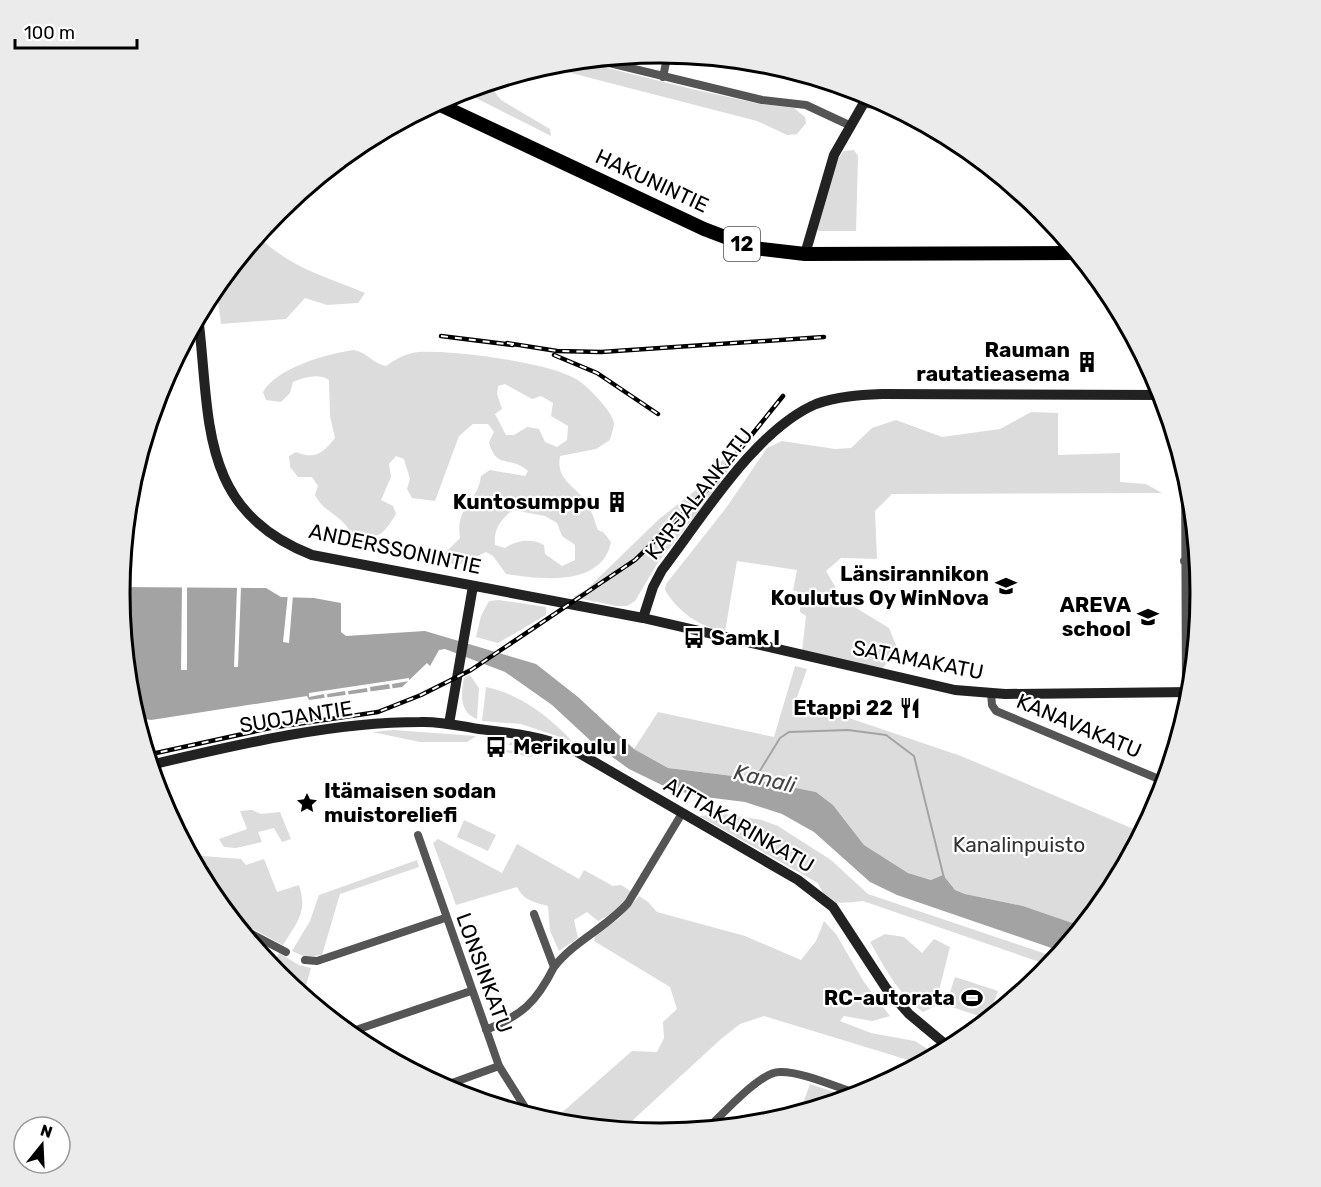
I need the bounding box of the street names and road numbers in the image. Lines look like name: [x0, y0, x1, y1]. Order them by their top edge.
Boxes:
street label: HAKUNINTIE: [592, 143, 713, 218]
road number: 12: [724, 227, 760, 261]
street label: KARJALANKATU: [639, 423, 758, 564]
street label: ANDERSSONINTIE: [307, 518, 484, 579]
street label: SATAMAKATU: [851, 635, 986, 684]
street label: KANAVAKATU: [1013, 688, 1145, 763]
street label: SUOJANTIE: [238, 695, 354, 738]
street label: AITTAKARINKATU: [660, 771, 819, 878]
street label: LONSINKATU: [451, 909, 518, 1036]

